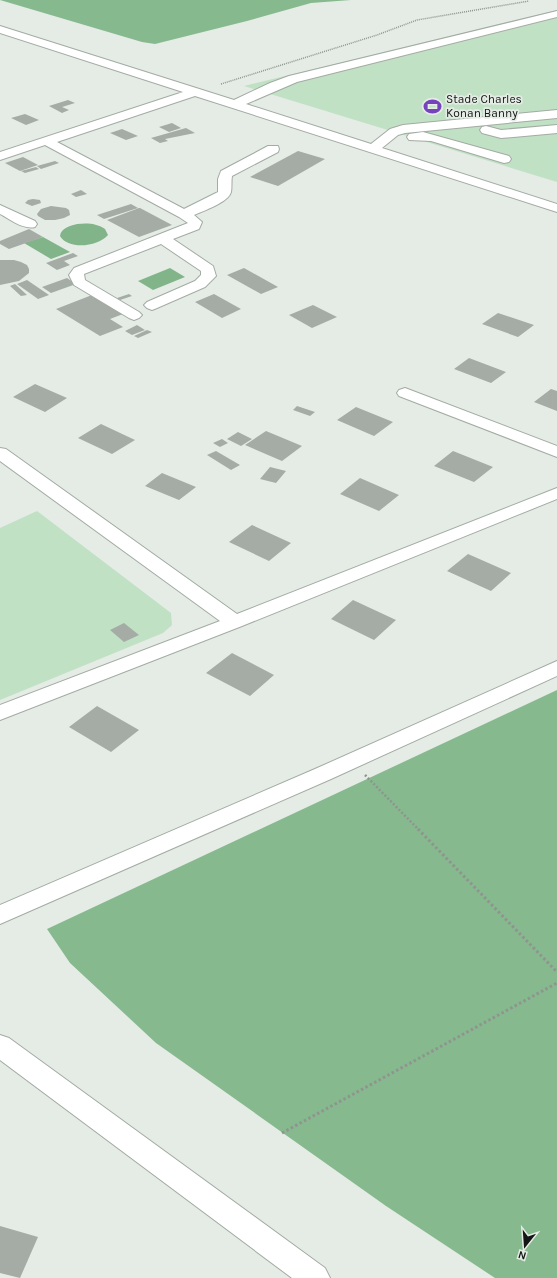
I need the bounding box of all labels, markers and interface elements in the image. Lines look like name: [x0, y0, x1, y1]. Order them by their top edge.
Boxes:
place label: Stade Charles Konan Banny: [446, 92, 522, 120]
sports icon: Stade Charles Konan Banny: [423, 96, 443, 116]
north arrow: [505, 1226, 545, 1266]
text: N: [517, 1248, 528, 1262]

